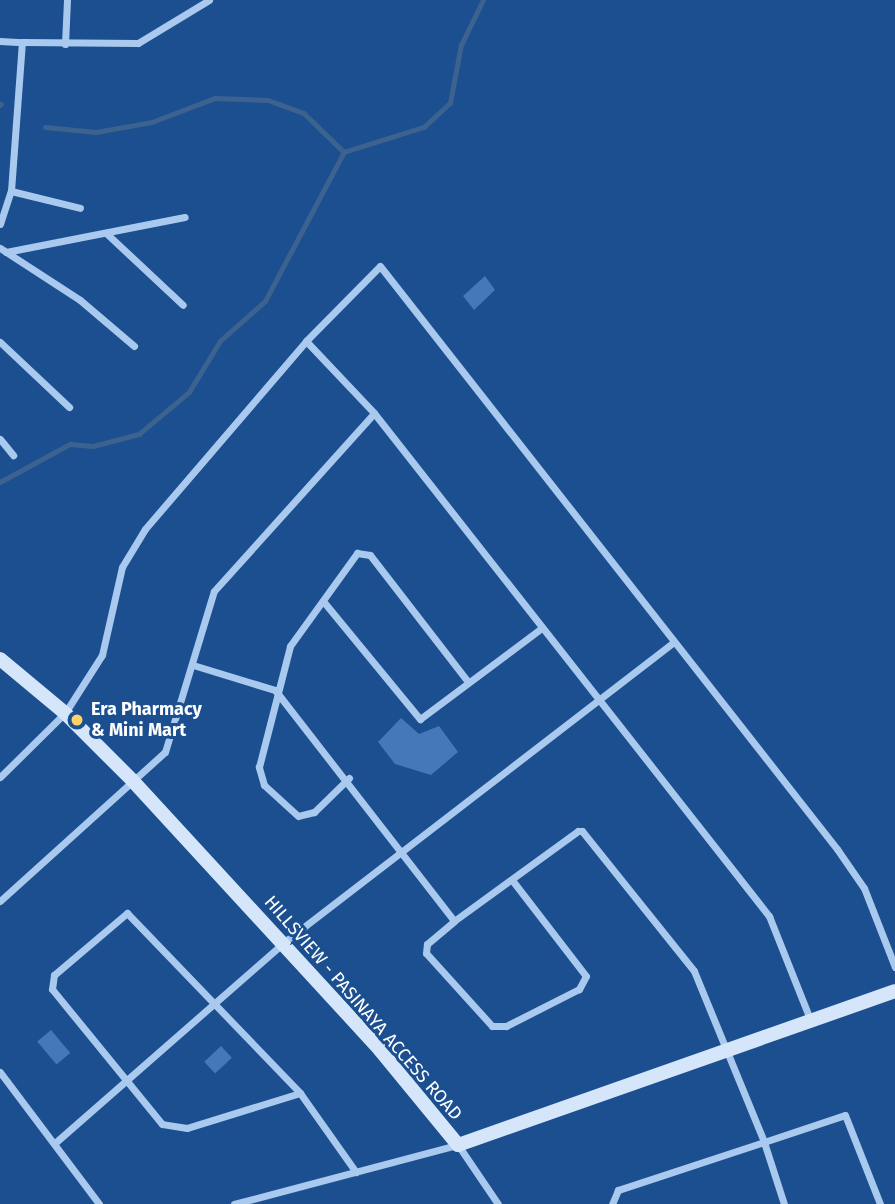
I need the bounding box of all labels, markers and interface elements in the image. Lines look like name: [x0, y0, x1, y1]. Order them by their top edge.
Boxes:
place label: Era Pharmacy & Mini Mart: [91, 699, 202, 742]
marker: Era Pharmacy & Mini Mart: [69, 712, 85, 728]
street label: HILLSVIEW - PASINAYA ACCESS ROAD: [260, 891, 466, 1125]

